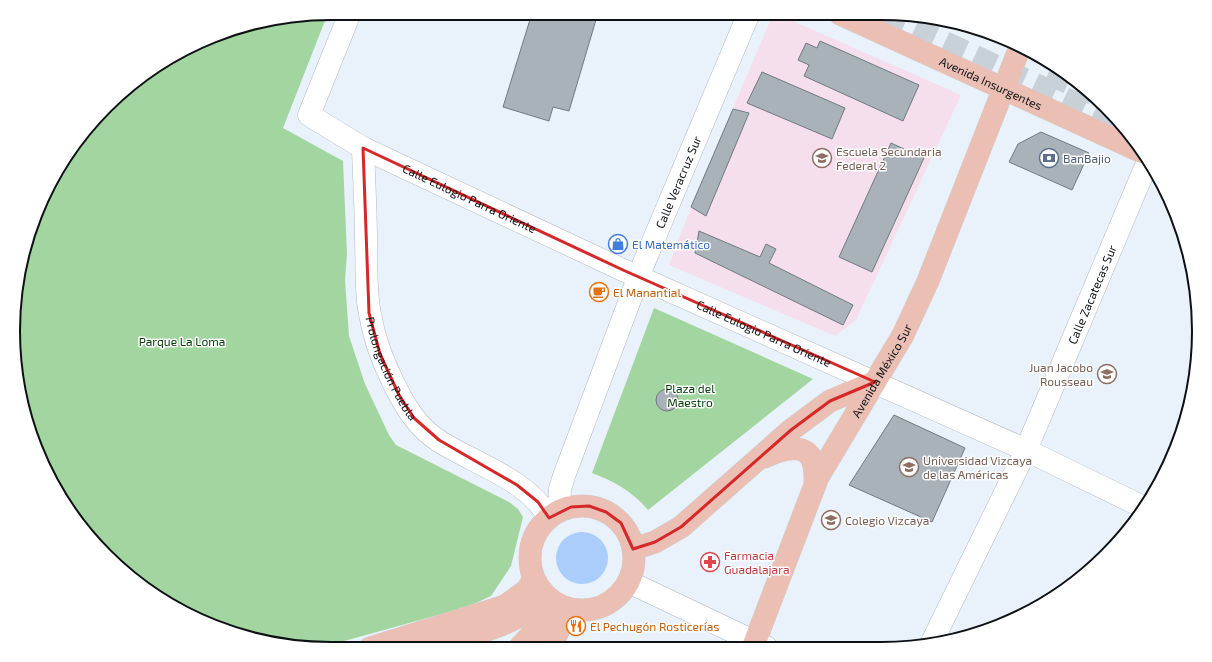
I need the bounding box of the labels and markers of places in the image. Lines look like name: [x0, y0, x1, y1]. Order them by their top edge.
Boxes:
place label: Escuela Secundaria Federal 2: [836, 144, 942, 172]
school or university icon: Escuela Secundaria Federal 2: [811, 147, 833, 169]
bank icon: BanBajio: [1038, 147, 1060, 169]
place label: BanBajio: [1063, 151, 1111, 166]
shop icon: El Matemático: [607, 233, 629, 255]
place label: El Matemático: [632, 237, 710, 251]
cafe icon: El Manantial: [588, 281, 610, 303]
place label: El Manantial: [613, 285, 681, 299]
place label: Juan Jacobo Rousseau: [1029, 360, 1093, 388]
school or university icon: Juan Jacobo Rousseau: [1096, 363, 1118, 385]
place label: Universidad Vizcaya de las Américas: [923, 453, 1032, 481]
school or university icon: Universidad Vizcaya de las Américas: [898, 456, 920, 478]
school or university icon: Colegio Vizcaya: [820, 509, 842, 531]
place label: Colegio Vizcaya: [845, 513, 929, 527]
place label: Farmacia Guadalajara: [724, 548, 790, 577]
pharmacy icon: Farmacia Guadalajara: [699, 551, 721, 573]
restaurant icon: El Pechugón Rosticerías: [565, 615, 587, 637]
place label: El Pechugón Rosticerías: [590, 619, 719, 633]

